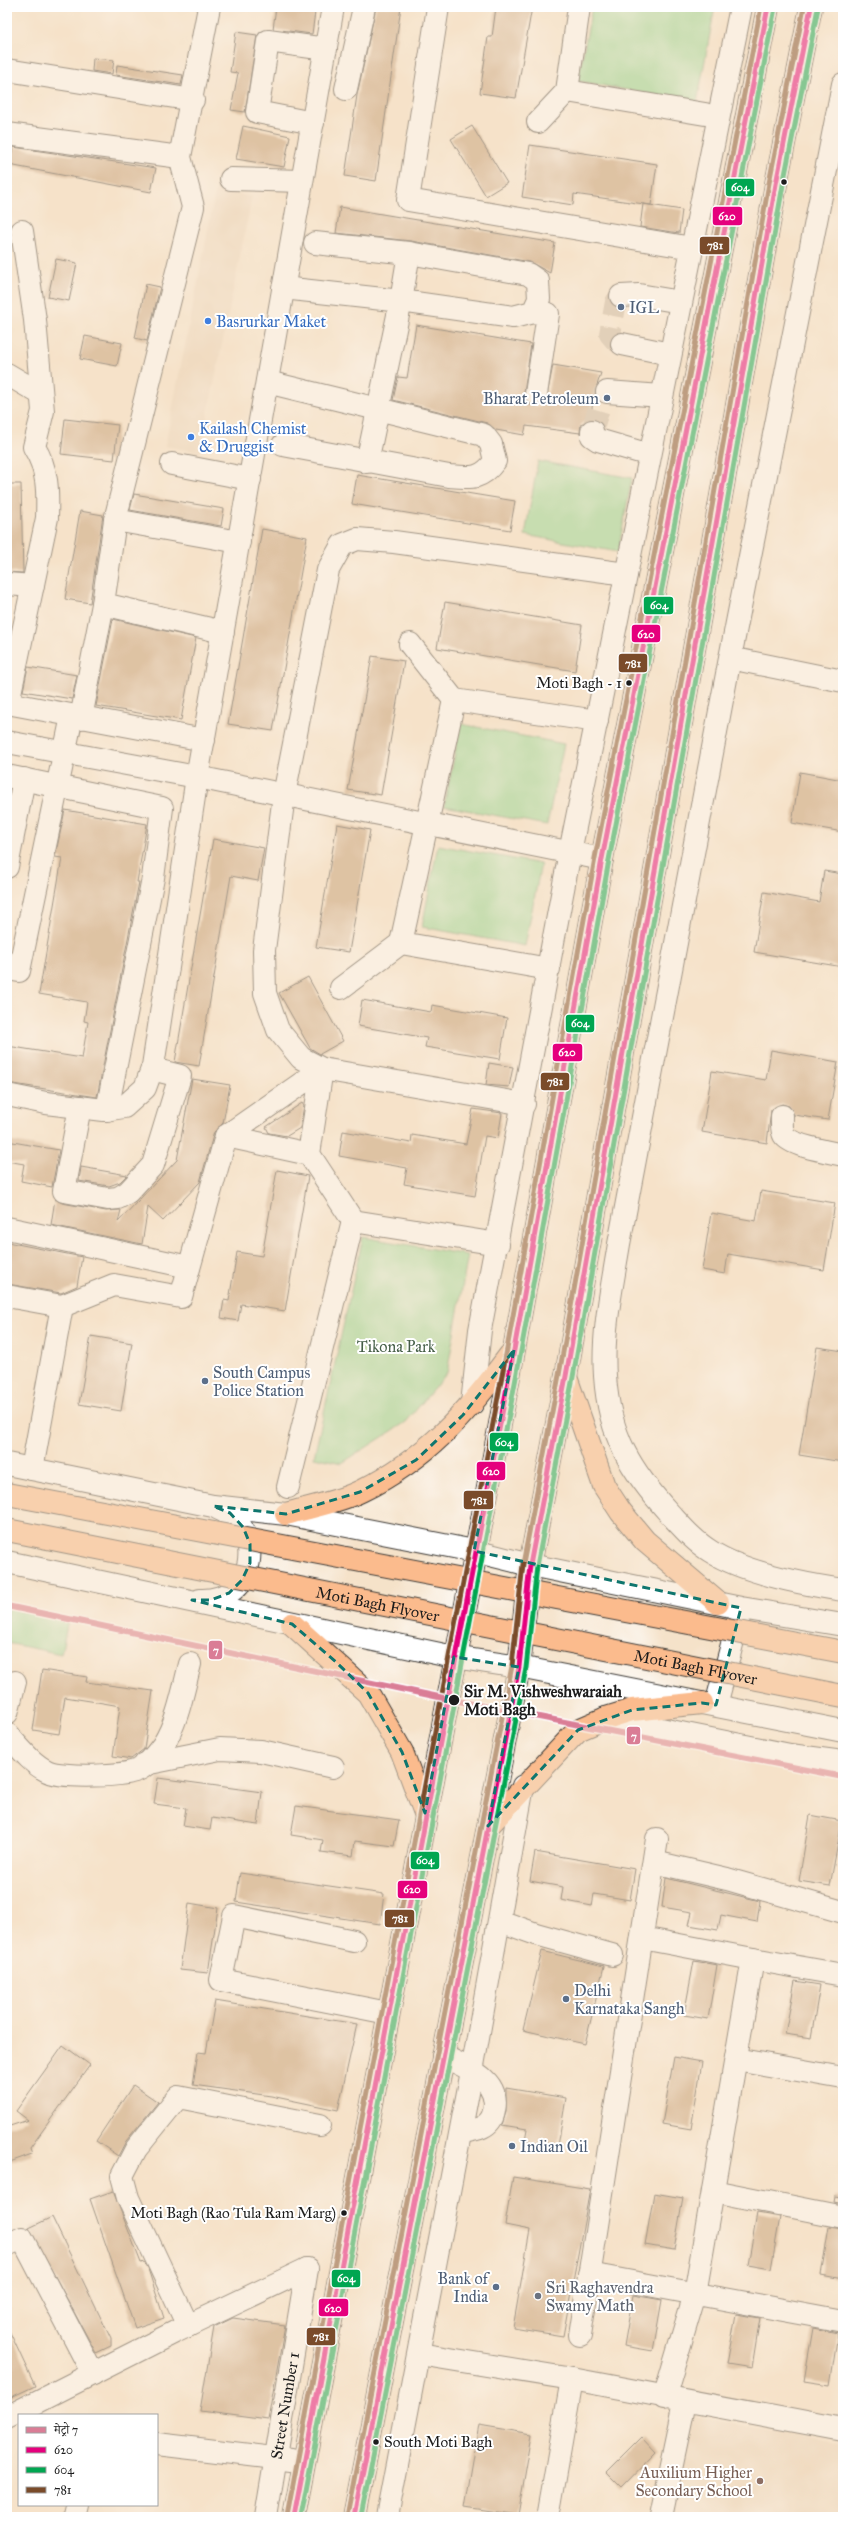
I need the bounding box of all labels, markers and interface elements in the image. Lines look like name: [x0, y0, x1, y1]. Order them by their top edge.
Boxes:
unlabelled marker: [779, 177, 789, 187]
line badge: 604: [725, 178, 755, 197]
text: 604: [731, 181, 750, 195]
line badge: 620: [712, 206, 743, 226]
text: 620: [718, 210, 736, 223]
line badge: 781: [699, 236, 730, 255]
text: 781: [707, 239, 724, 252]
place label: IGL: [629, 298, 659, 317]
marker: IGL: [616, 302, 626, 312]
place label: Basrurkar Maket: [216, 312, 327, 331]
marker: Basrurkar Maket: [203, 316, 213, 326]
place label: Bharat Petroleum: [483, 389, 600, 408]
marker: Bharat Petroleum: [602, 393, 612, 403]
place label: Kailash Chemist & Druggist: [199, 419, 307, 457]
marker: Kailash Chemist & Druggist: [186, 432, 196, 442]
line badge: 604: [643, 596, 674, 615]
text: 604: [650, 599, 669, 613]
line badge: 620: [631, 624, 661, 643]
text: 620: [637, 628, 655, 641]
line badge: 781: [618, 653, 648, 673]
text: 781: [625, 657, 642, 670]
place label: Moti Bagh - 1: [536, 674, 622, 692]
marker: Moti Bagh - 1: [624, 678, 634, 688]
line badge: 604: [565, 1014, 595, 1033]
text: 604: [571, 1017, 590, 1031]
line badge: 620: [552, 1043, 583, 1062]
text: 620: [558, 1046, 576, 1059]
line badge: 781: [540, 1072, 570, 1091]
text: 781: [547, 1075, 564, 1088]
park label: Tikona Park: [357, 1337, 436, 1356]
place label: South Campus Police Station: [213, 1363, 311, 1400]
marker: South Campus Police Station: [200, 1376, 210, 1386]
line badge: 604: [489, 1432, 519, 1452]
text: 604: [495, 1436, 514, 1450]
line badge: 620: [476, 1461, 506, 1481]
text: 620: [482, 1465, 500, 1478]
line badge: 781: [463, 1490, 494, 1510]
text: 781: [471, 1494, 488, 1507]
street label: Moti Bagh Flyover: [314, 1582, 441, 1625]
line badge: 7: [208, 1640, 223, 1660]
text: 7: [213, 1644, 219, 1657]
street label: Moti Bagh Flyover: [632, 1645, 759, 1688]
place label: Sir M. Vishweshwaraiah Moti Bagh: [464, 1682, 622, 1720]
marker: Sir M. Vishweshwaraiah Moti Bagh: [447, 1693, 461, 1707]
line badge: 7: [626, 1726, 641, 1745]
text: 7: [631, 1730, 637, 1743]
line badge: 604: [410, 1851, 440, 1870]
text: 604: [416, 1854, 435, 1868]
line badge: 620: [397, 1880, 428, 1899]
text: 620: [403, 1883, 421, 1896]
line badge: 781: [384, 1909, 415, 1928]
text: 781: [392, 1912, 409, 1925]
place label: Delhi Karnataka Sangh: [574, 1981, 685, 2019]
marker: Delhi Karnataka Sangh: [561, 1994, 571, 2004]
place label: Indian Oil: [520, 2137, 588, 2156]
marker: Indian Oil: [507, 2141, 517, 2151]
place label: Moti Bagh (Rao Tula Ram Marg): [131, 2204, 336, 2223]
marker: Moti Bagh (Rao Tula Ram Marg): [339, 2208, 349, 2218]
line badge: 604: [331, 2269, 361, 2288]
place label: Bank of India: [438, 2269, 491, 2306]
text: 604: [337, 2272, 356, 2286]
place label: Sri Raghavendra Swamy Math: [546, 2278, 654, 2315]
marker: Bank of India: [491, 2282, 501, 2292]
marker: Sri Raghavendra Swamy Math: [533, 2291, 543, 2301]
line badge: 620: [318, 2298, 349, 2317]
text: 620: [324, 2302, 342, 2315]
line badge: 781: [306, 2327, 336, 2346]
text: 781: [313, 2330, 330, 2343]
street label: Street Number 1: [266, 2350, 303, 2461]
legend: [18, 2414, 158, 2506]
text: मेट्रो 7: [53, 2422, 78, 2437]
place label: South Moti Bagh: [384, 2433, 493, 2451]
marker: South Moti Bagh: [371, 2437, 381, 2447]
text: 620: [54, 2443, 73, 2457]
text: 604: [54, 2463, 74, 2477]
place label: Auxilium Higher Secondary School: [635, 2463, 753, 2500]
marker: Auxilium Higher Secondary School: [755, 2476, 765, 2486]
text: 781: [54, 2483, 72, 2497]

